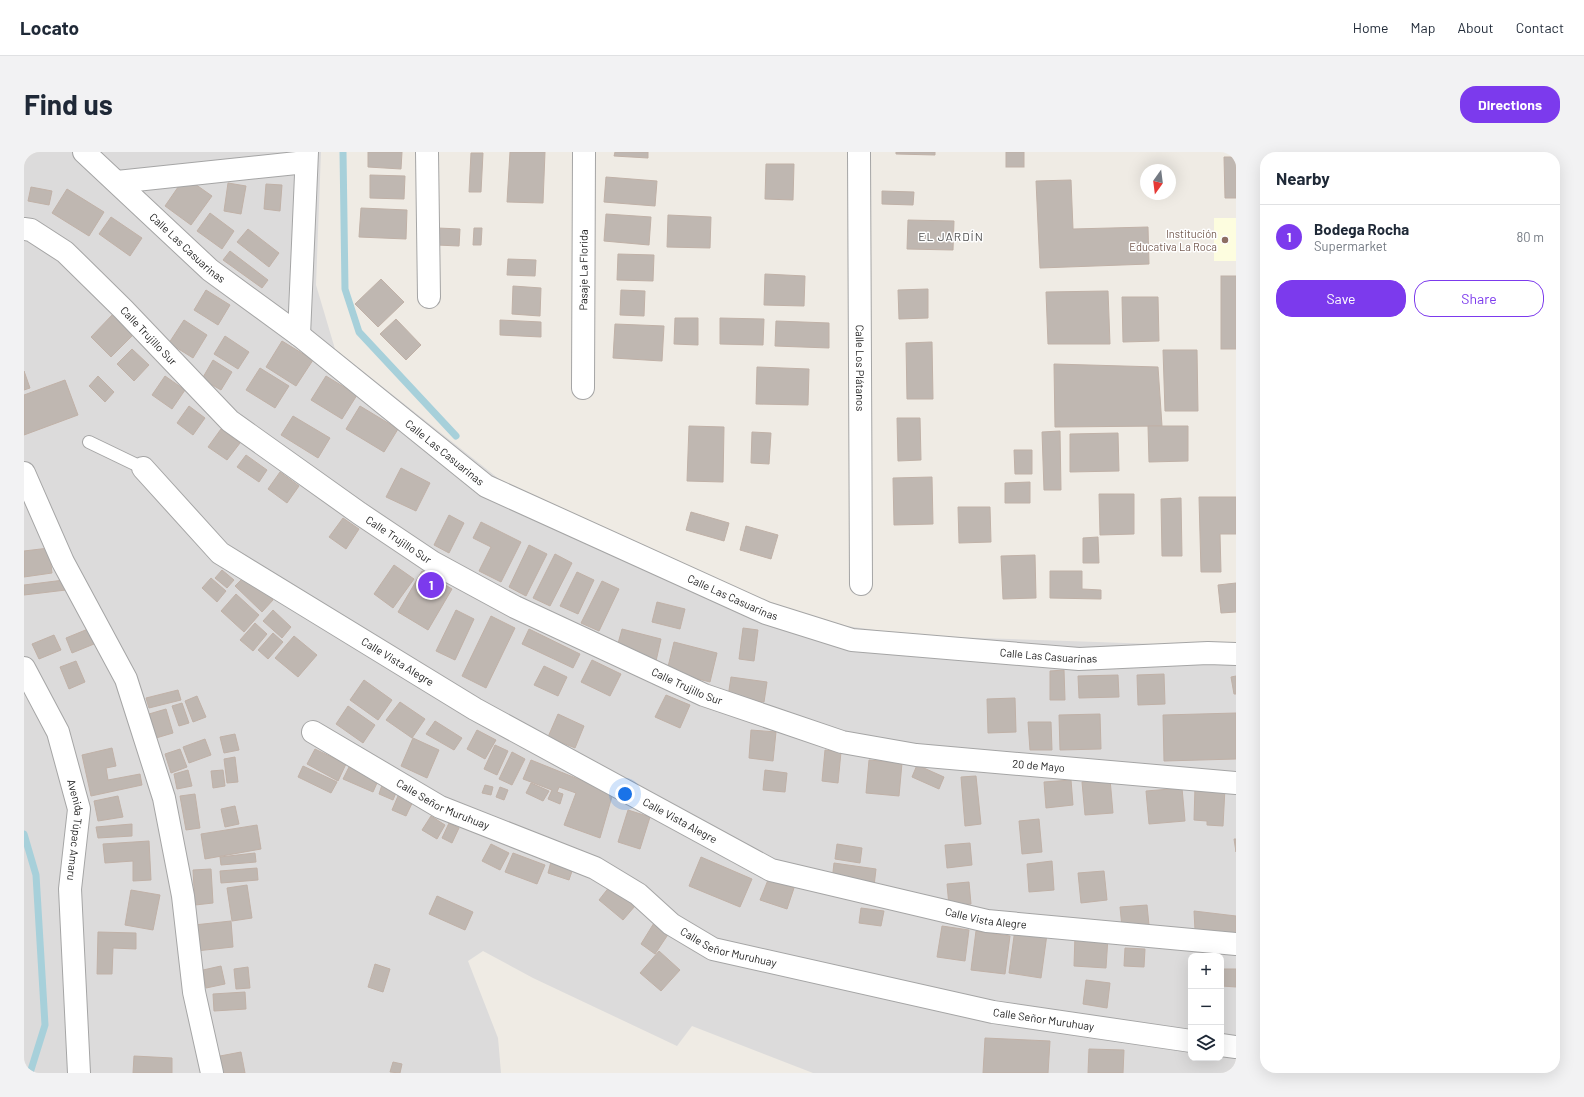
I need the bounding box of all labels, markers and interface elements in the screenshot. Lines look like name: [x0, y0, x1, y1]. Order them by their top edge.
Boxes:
text: Locato: [20, 16, 79, 39]
text: Home: [1353, 19, 1389, 36]
text: Map: [1411, 19, 1435, 36]
text: About: [1457, 19, 1494, 36]
text: Contact: [1516, 19, 1564, 36]
button: Directions: [1460, 86, 1560, 123]
text: Find us: [24, 87, 113, 121]
north arrow: [1140, 164, 1176, 200]
text: Nearby: [1276, 168, 1330, 188]
street label: Calle Las Casuarinas: [147, 210, 228, 285]
text: Bodega Rocha: [1314, 220, 1409, 238]
place label: Institución Educativa La Roca: [1129, 227, 1217, 253]
street label: Pasaje La Florida: [576, 229, 590, 311]
district label: EL JARDÍN: [918, 229, 984, 243]
text: 1: [1287, 229, 1291, 245]
text: 80 m: [1517, 229, 1544, 245]
marker: Institución Educativa La Roca: [1220, 235, 1230, 245]
text: Supermarket: [1314, 238, 1387, 254]
button: Save: [1276, 280, 1406, 317]
button: Share: [1414, 280, 1544, 317]
street label: Calle Trujillo Sur: [118, 303, 180, 368]
street label: Calle Los Plátanos: [854, 325, 867, 411]
street label: Calle Las Casuarinas: [403, 417, 487, 488]
street label: Calle Trujillo Sur: [364, 513, 434, 566]
pin: 1: [418, 570, 444, 600]
street label: Calle Las Casuarinas: [686, 571, 780, 622]
street label: Calle Vista Alegre: [359, 634, 437, 688]
street label: Calle Las Casuarinas: [999, 645, 1097, 665]
street label: Calle Trujillo Sur: [650, 665, 724, 707]
street label: 20 de Mayo: [1012, 756, 1065, 774]
street label: Calle Señor Muruhuay: [394, 776, 491, 832]
street label: Avenida Túpac Amaru: [65, 778, 86, 881]
your location: [615, 784, 635, 804]
street label: Calle Vista Alegre: [641, 795, 720, 846]
street label: Calle Vista Alegre: [944, 904, 1027, 931]
street label: Calle Señor Muruhuay: [678, 924, 778, 969]
map controls: [1188, 953, 1224, 1061]
button: +: [1188, 953, 1224, 989]
button: −: [1188, 989, 1224, 1025]
street label: Calle Señor Muruhuay: [992, 1005, 1095, 1033]
button: layers: [1188, 1025, 1224, 1061]

